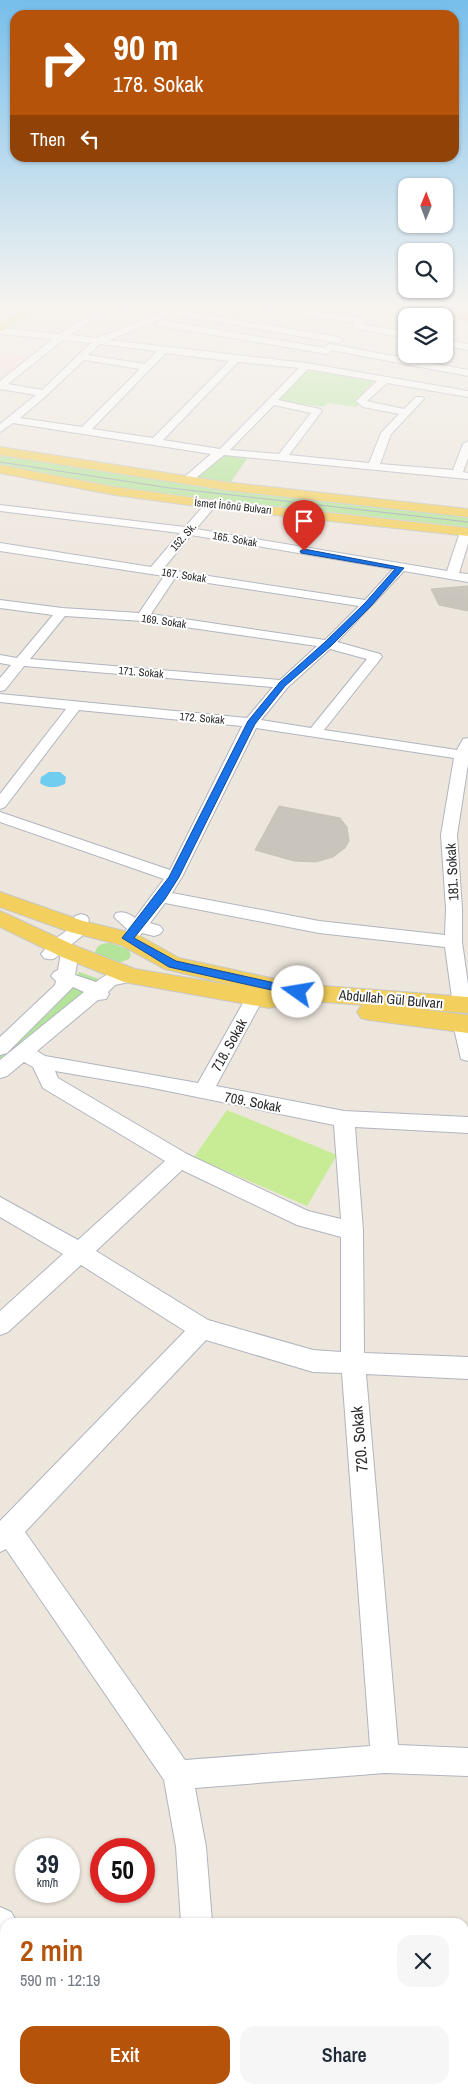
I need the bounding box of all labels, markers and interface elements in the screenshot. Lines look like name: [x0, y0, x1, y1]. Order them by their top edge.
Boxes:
text: 90 m: [113, 24, 178, 71]
icon: right: [30, 30, 95, 95]
text: 178. Sokak: [113, 69, 203, 99]
icon: left: [76, 125, 104, 153]
text: Then: [30, 126, 66, 152]
north arrow: [398, 178, 452, 232]
map controls: [398, 178, 453, 363]
button: search: [398, 243, 453, 298]
button: layers: [398, 308, 453, 363]
street label: İsmet İnönü Bulvarı: [194, 495, 272, 517]
pin: [283, 500, 325, 551]
icon: arrive: [290, 507, 318, 535]
street label: 152. Sk.: [167, 520, 199, 554]
street label: 165. Sokak: [212, 528, 259, 550]
street label: 167. Sokak: [161, 565, 208, 586]
street label: 169. Sokak: [141, 611, 188, 631]
street label: 171. Sokak: [118, 663, 165, 681]
street label: 172. Sokak: [179, 709, 226, 727]
street label: 181. Sokak: [441, 843, 462, 901]
position arrow: [271, 965, 323, 1017]
street label: Abdullah Gül Bulvarı: [337, 985, 444, 1013]
street label: 718. Sokak: [207, 1015, 251, 1074]
street label: 709. Sokak: [223, 1088, 283, 1116]
street label: 720. Sokak: [345, 1405, 373, 1473]
speed limit sign: 50: [90, 1838, 155, 1903]
text: 39: [36, 1847, 59, 1881]
text: km/h: [37, 1875, 58, 1891]
text: 2 min: [20, 1930, 83, 1970]
button: close: [397, 1935, 449, 1987]
text: 590 m · 12:19: [20, 1969, 100, 1991]
button: Exit: [20, 2026, 230, 2084]
button: Share: [240, 2026, 449, 2084]

